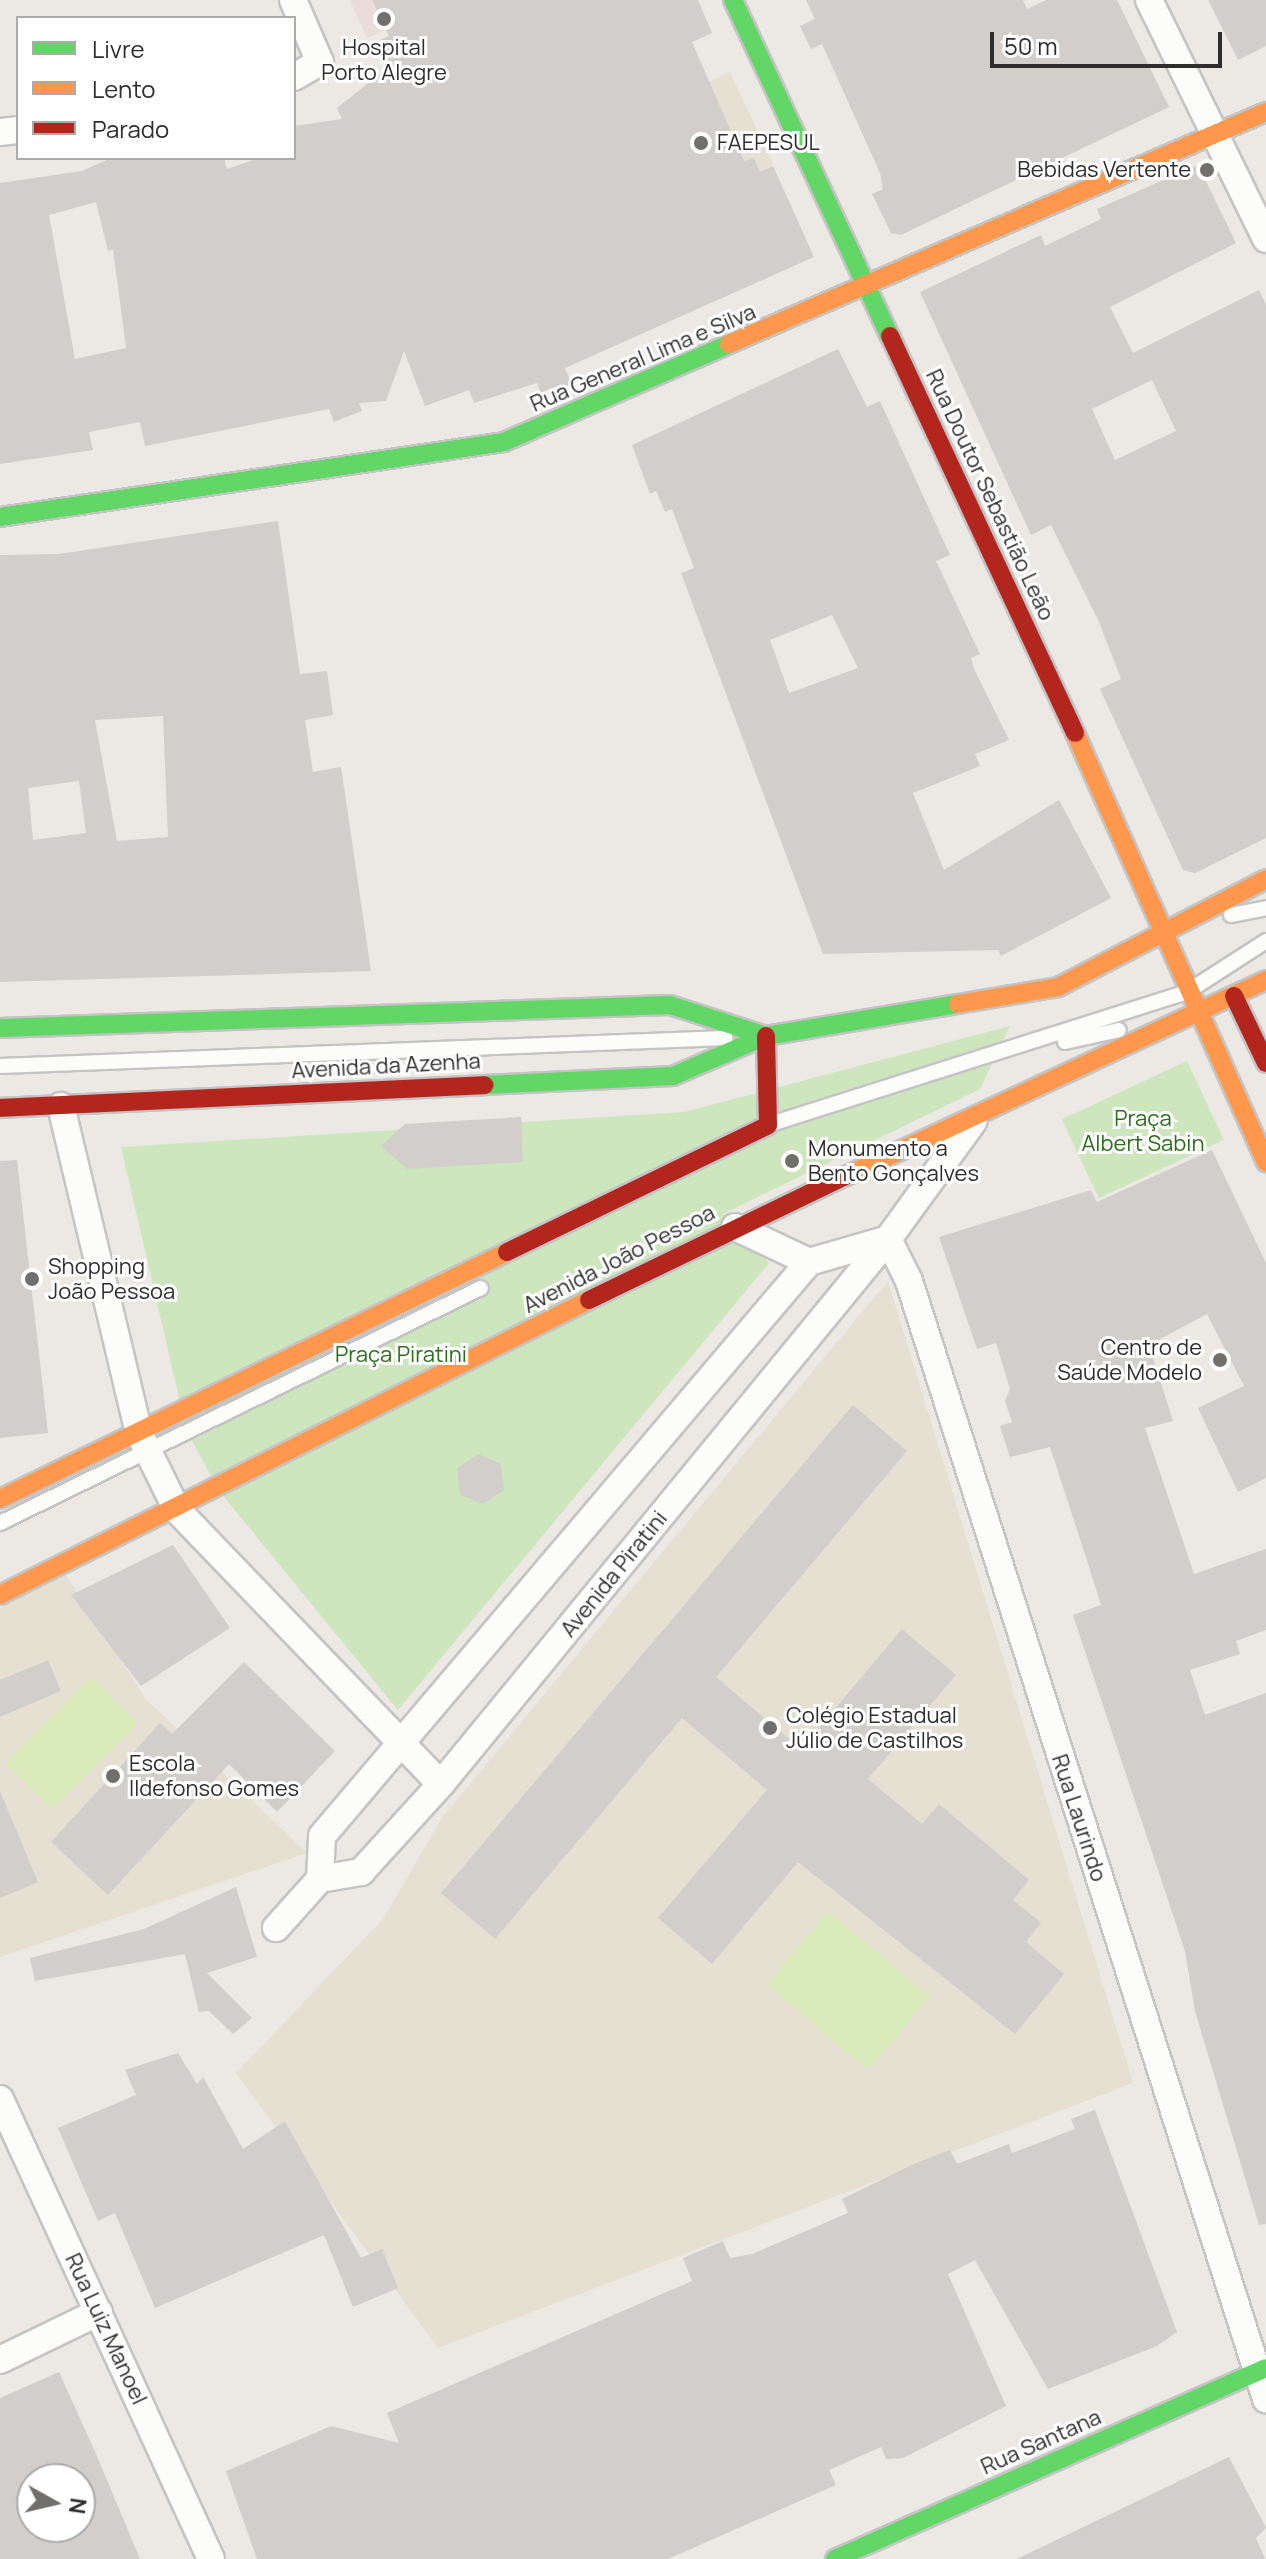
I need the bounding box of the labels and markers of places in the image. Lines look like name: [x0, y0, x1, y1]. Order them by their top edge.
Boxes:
marker: Hospital Porto Alegre: [373, 8, 395, 30]
place label: Hospital Porto Alegre: [321, 34, 447, 86]
place label: FAEPESUL: [717, 130, 820, 156]
marker: FAEPESUL: [692, 134, 710, 152]
place label: Bebidas Vertente: [1017, 157, 1191, 183]
marker: Bebidas Vertente: [1198, 161, 1216, 179]
place label: Monumento a Bento Gonçalves: [808, 1135, 979, 1186]
marker: Monumento a Bento Gonçalves: [783, 1152, 801, 1170]
place label: Shopping João Pessoa: [48, 1253, 175, 1304]
marker: Shopping João Pessoa: [23, 1270, 41, 1288]
place label: Centro de Saúde Modelo: [1057, 1334, 1202, 1386]
marker: Centro de Saúde Modelo: [1209, 1349, 1231, 1371]
place label: Colégio Estadual Júlio de Castilhos: [786, 1702, 963, 1754]
marker: Colégio Estadual Júlio de Castilhos: [761, 1719, 779, 1737]
place label: Escola Ildefonso Gomes: [129, 1750, 299, 1802]
marker: Escola Ildefonso Gomes: [104, 1767, 122, 1785]

